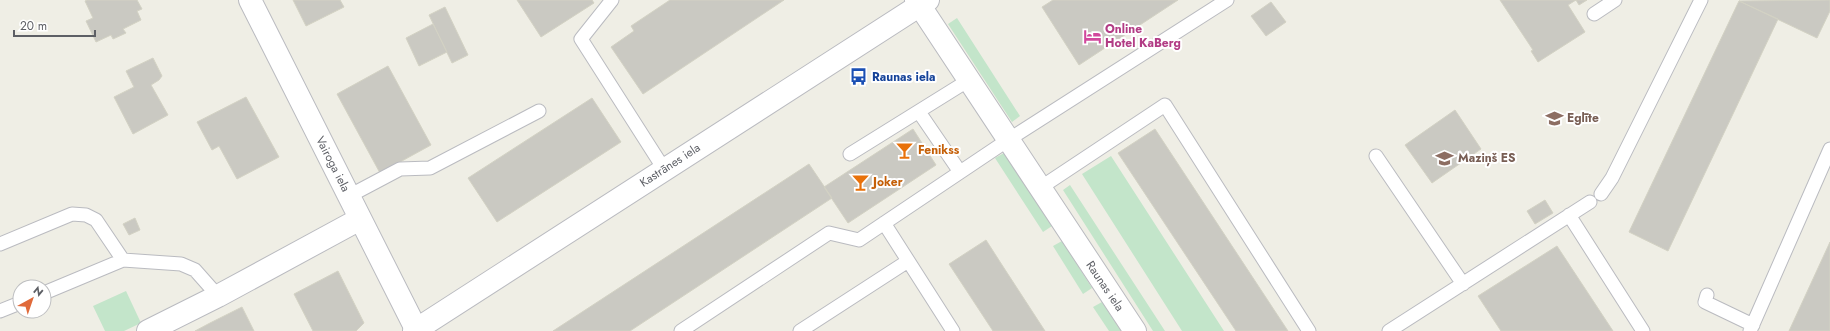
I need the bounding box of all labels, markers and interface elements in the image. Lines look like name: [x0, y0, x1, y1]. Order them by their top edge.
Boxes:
scale bar: [14, 12, 95, 38]
text: 20 m: [20, 17, 47, 35]
place label: Online Hotel KaBerg: [1105, 20, 1181, 52]
hotel icon: Online Hotel KaBerg: [1082, 26, 1102, 46]
bus stop icon: Raunas iela: [849, 67, 869, 87]
place label: Raunas iela: [872, 68, 935, 86]
school or university icon: Eglīte: [1544, 108, 1564, 128]
place label: Eglīte: [1567, 109, 1599, 127]
street label: Vairoga iela: [311, 133, 355, 195]
street label: Kastrānes iela: [636, 139, 704, 191]
bar icon: Fenikss: [895, 140, 915, 160]
place label: Fenikss: [918, 141, 960, 159]
school or university icon: Maziņš ES: [1435, 148, 1455, 168]
place label: Maziņš ES: [1458, 149, 1516, 167]
bar icon: Joker: [850, 172, 870, 192]
place label: Joker: [871, 173, 903, 191]
street label: Raunas iela: [1082, 257, 1129, 315]
north arrow: [12, 279, 52, 319]
text: N: [30, 282, 47, 300]

